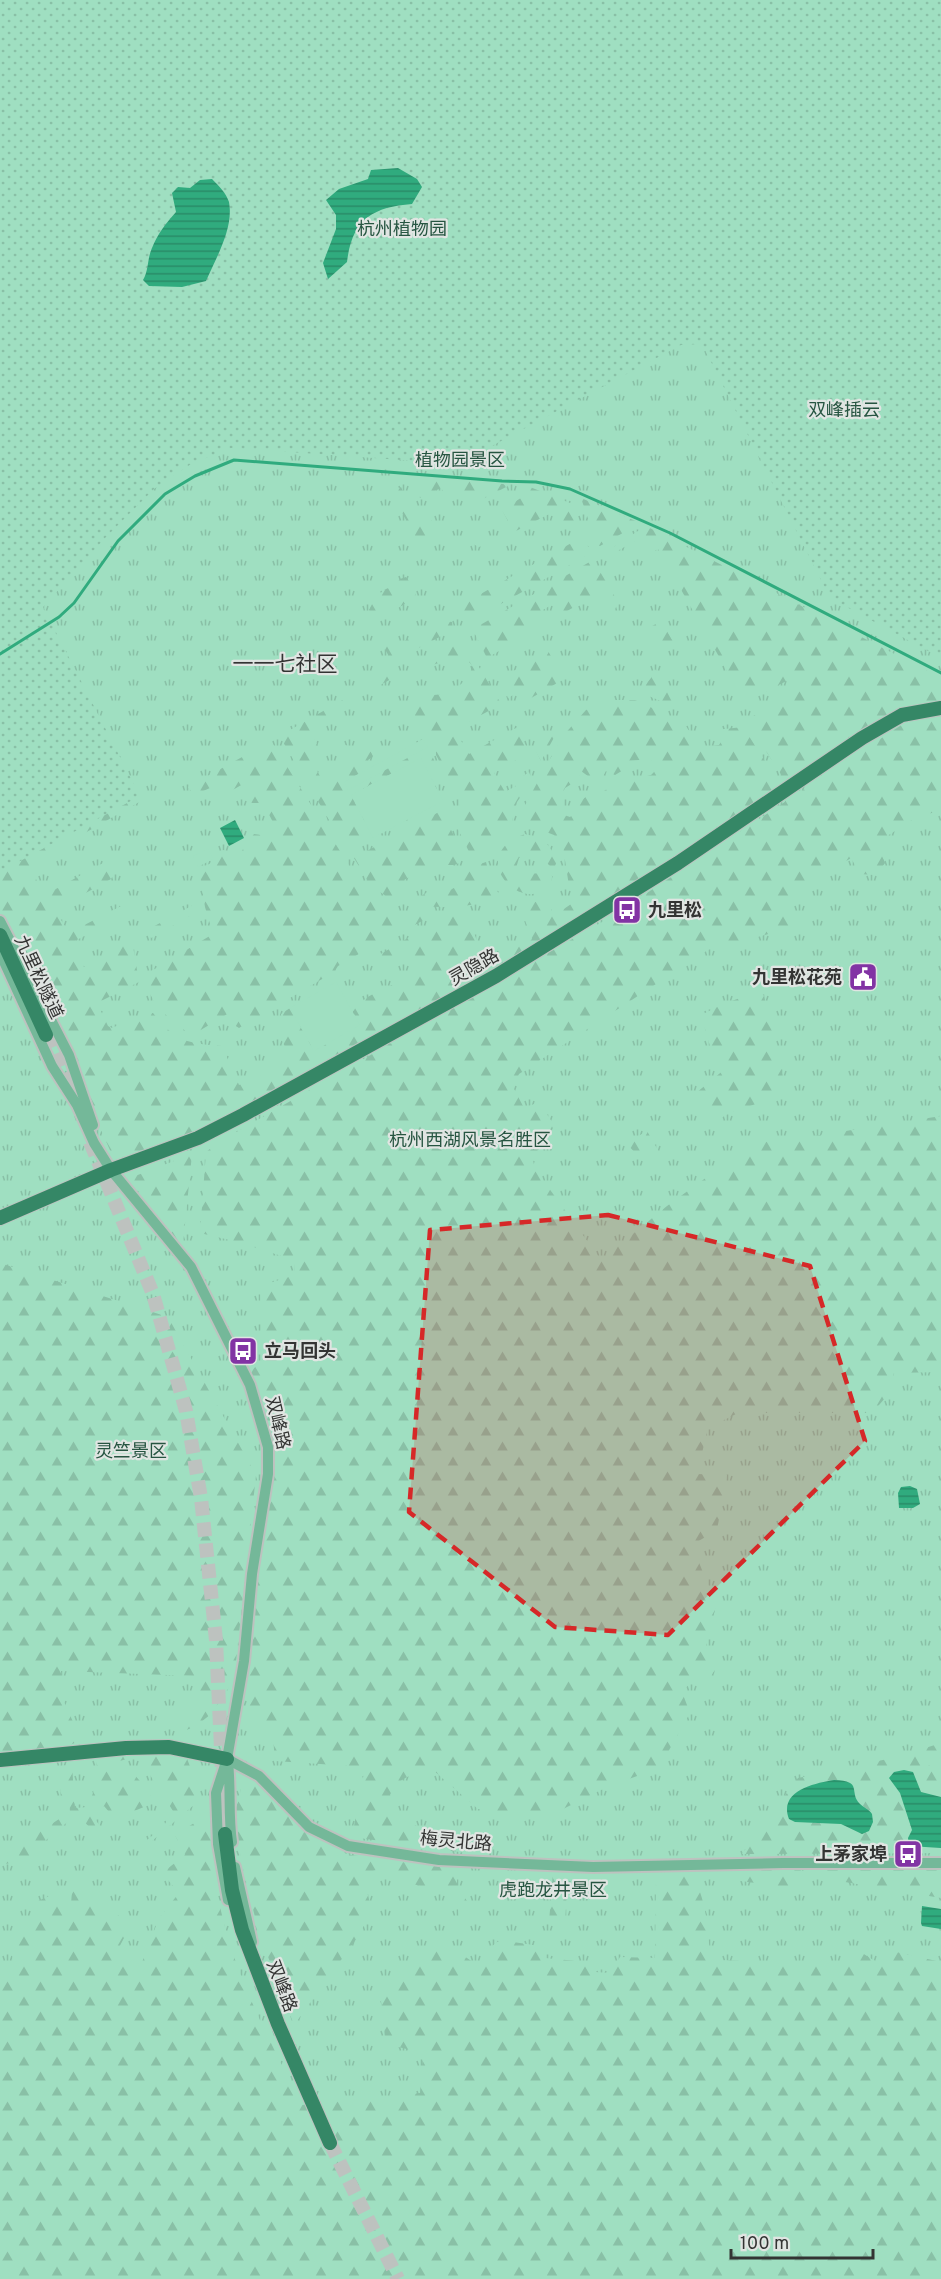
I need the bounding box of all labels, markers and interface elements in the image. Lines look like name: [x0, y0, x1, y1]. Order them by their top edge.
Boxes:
park label: 杭州植物园: [357, 219, 447, 242]
park label: 双峰插云: [808, 400, 880, 423]
park label: 植物园景区: [415, 450, 505, 473]
district label: 一一七社区: [233, 652, 338, 679]
bus stop icon: 九里松: [611, 894, 643, 926]
place label: 九里松: [648, 900, 702, 923]
street label: 九里松隧道: [8, 932, 67, 1023]
street label: 灵隐路: [446, 945, 504, 992]
public building icon: 九里松花苑: [847, 961, 879, 993]
place label: 九里松花苑: [752, 967, 842, 990]
park label: 杭州西湖风景名胜区: [389, 1130, 551, 1153]
bus stop icon: 立马回头: [227, 1335, 259, 1367]
place label: 立马回头: [264, 1341, 336, 1364]
street label: 双峰路: [259, 1394, 294, 1452]
park label: 灵竺景区: [95, 1441, 167, 1464]
street label: 梅灵北路: [419, 1828, 493, 1857]
bus stop icon: 上茅家埠: [892, 1838, 924, 1870]
place label: 上茅家埠: [815, 1844, 887, 1867]
park label: 虎跑龙井景区: [499, 1880, 607, 1903]
street label: 双峰路: [260, 1957, 301, 2016]
scale bar: [731, 2222, 874, 2260]
text: 100 m: [740, 2233, 789, 2256]

